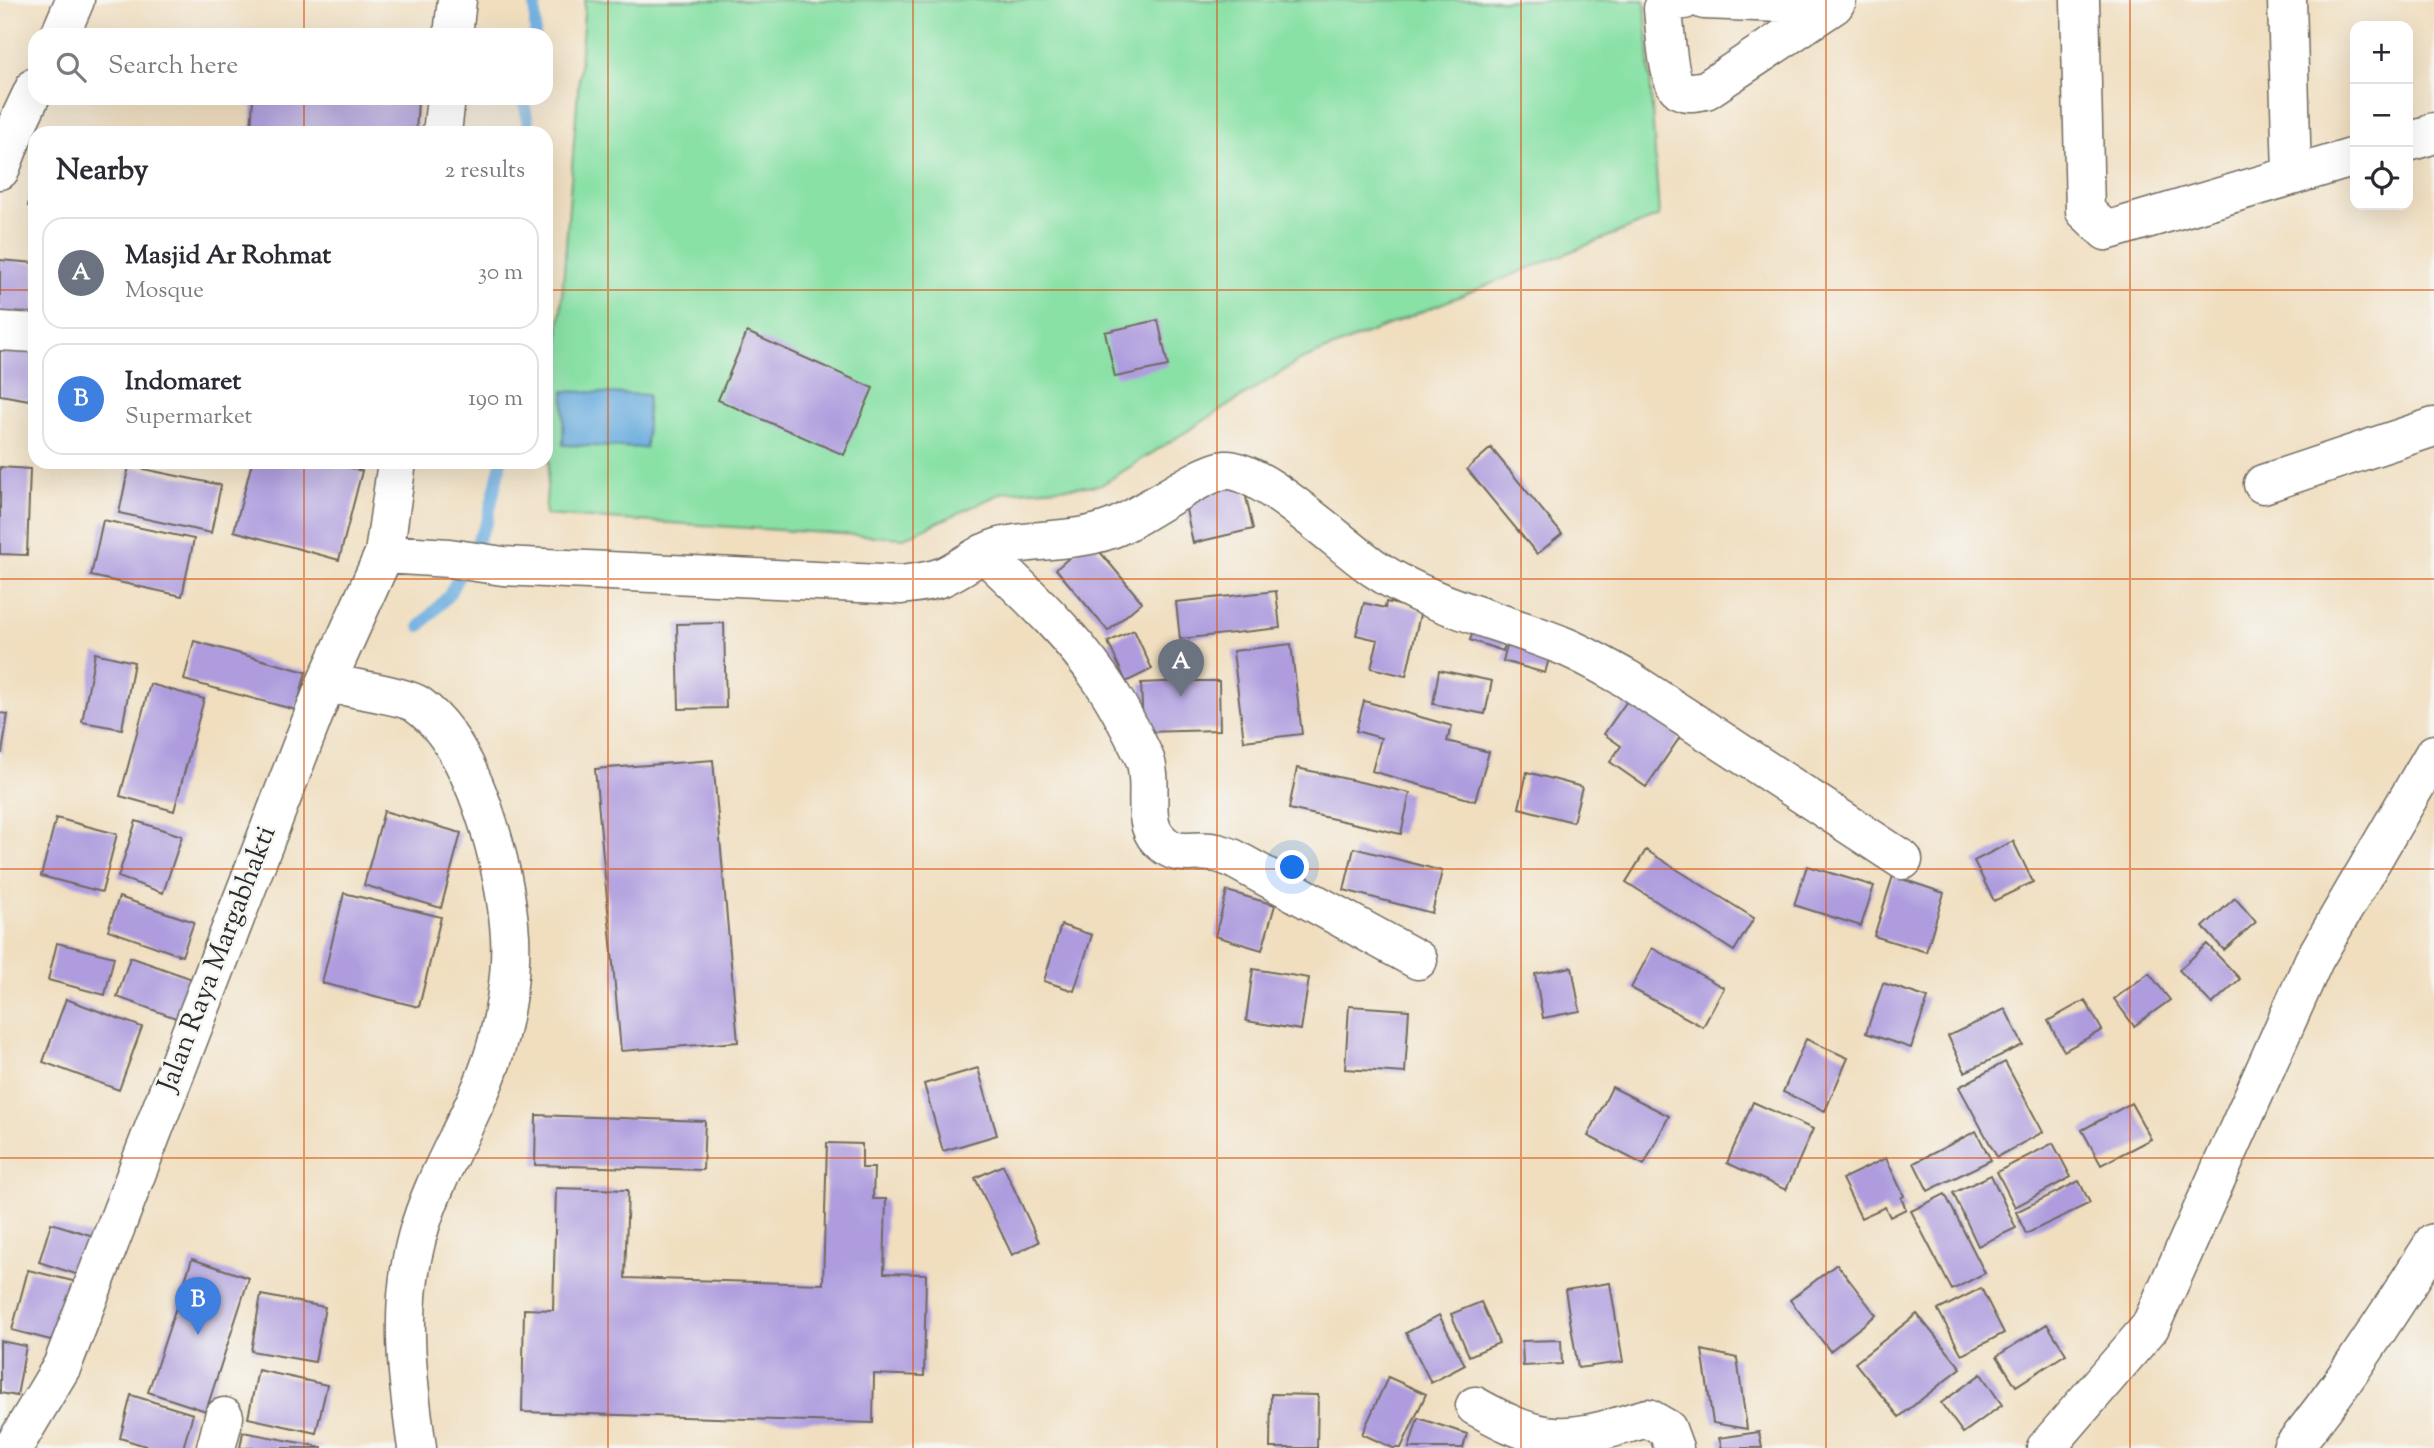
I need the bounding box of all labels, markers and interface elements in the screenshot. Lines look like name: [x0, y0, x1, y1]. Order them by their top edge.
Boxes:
map controls: [2350, 21, 2413, 210]
button: +: [2350, 21, 2413, 84]
search box: [28, 28, 553, 105]
icon: search: [52, 48, 90, 86]
text: Search here: [108, 48, 238, 85]
button: −: [2350, 84, 2413, 147]
button: locate: [2350, 147, 2413, 210]
text: Nearby: [56, 150, 148, 193]
text: 2 results: [445, 155, 525, 188]
text: Masjid Ar Rohmat: [125, 238, 331, 275]
text: A: [72, 257, 90, 290]
text: 30 m: [478, 257, 523, 290]
text: Mosque: [125, 275, 204, 308]
text: Indomaret: [125, 364, 241, 401]
text: B: [74, 383, 88, 416]
text: 190 m: [468, 383, 523, 416]
text: Supermarket: [125, 401, 252, 434]
pin: A: [1158, 639, 1204, 697]
street label: Jalan Raya Margabhakti: [148, 820, 287, 1100]
your location: [1275, 850, 1309, 884]
pin: B: [175, 1277, 221, 1335]

